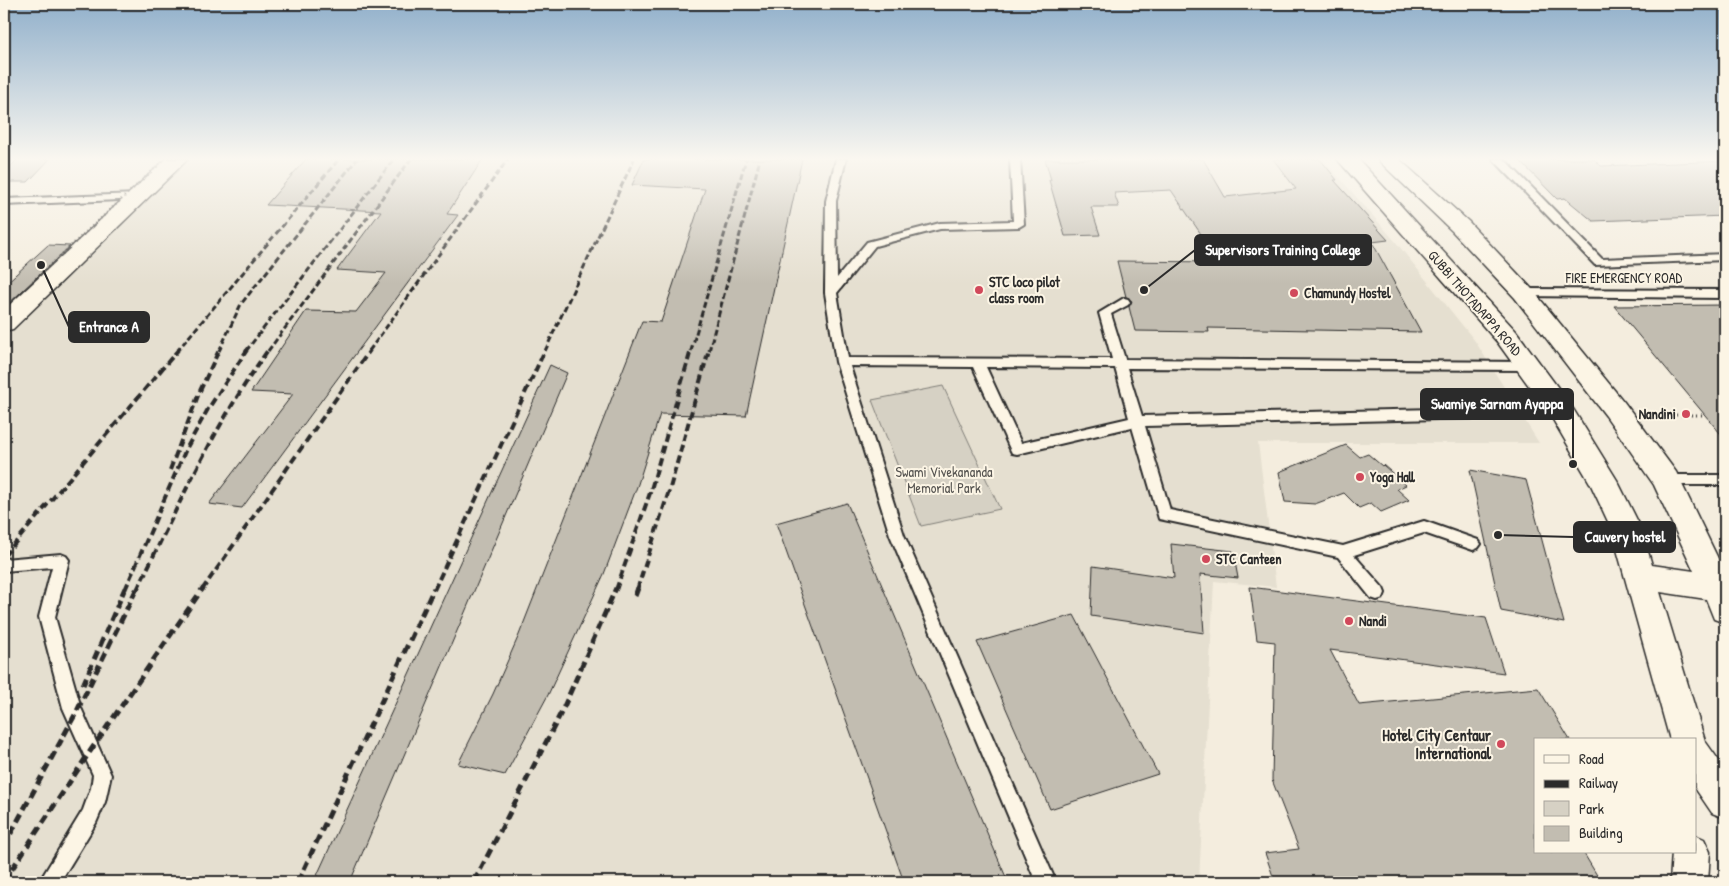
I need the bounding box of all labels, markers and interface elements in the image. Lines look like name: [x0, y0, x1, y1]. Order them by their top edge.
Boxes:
callout: Supervisors Training College: [1195, 235, 1371, 265]
text: Supervisors Training College: [1205, 239, 1361, 261]
street label: GUBBI THOTADAPPA ROAD: [1424, 246, 1527, 360]
street label: FIRE EMERGENCY ROAD: [1565, 268, 1683, 287]
place label: STC loco pilot class room: [989, 272, 1061, 307]
place label: Chamundy Hostel: [1304, 283, 1391, 304]
marker: STC loco pilot class room: [973, 284, 985, 296]
marker: Chamundy Hostel: [1288, 287, 1300, 299]
callout: Entrance A: [69, 312, 149, 342]
text: Entrance A: [79, 316, 139, 337]
callout: Swamiye Sarnam Ayappa: [1421, 389, 1573, 419]
text: Swamiye Sarnam Ayappa: [1431, 393, 1563, 415]
place label: Nandini: [1639, 404, 1676, 423]
marker: Nandini: [1680, 408, 1692, 420]
park label: Swami Vivekananda Memorial Park: [896, 462, 993, 497]
place label: Yoga Hall: [1370, 467, 1416, 488]
marker: Yoga Hall: [1354, 471, 1366, 483]
callout: Cauvery hostel: [1574, 522, 1675, 552]
text: Cauvery hostel: [1585, 526, 1666, 548]
place label: STC Canteen: [1216, 549, 1282, 568]
marker: STC Canteen: [1200, 553, 1212, 565]
place label: Nandi: [1359, 611, 1387, 630]
marker: Nandi: [1343, 615, 1355, 627]
place label: Hotel City Centaur International: [1382, 724, 1492, 764]
marker: Hotel City Centaur International: [1495, 738, 1507, 750]
legend: [1534, 738, 1696, 854]
text: Road: [1579, 748, 1604, 769]
text: Railway: [1579, 772, 1618, 793]
text: Park: [1579, 798, 1604, 819]
text: Building: [1579, 822, 1623, 843]

